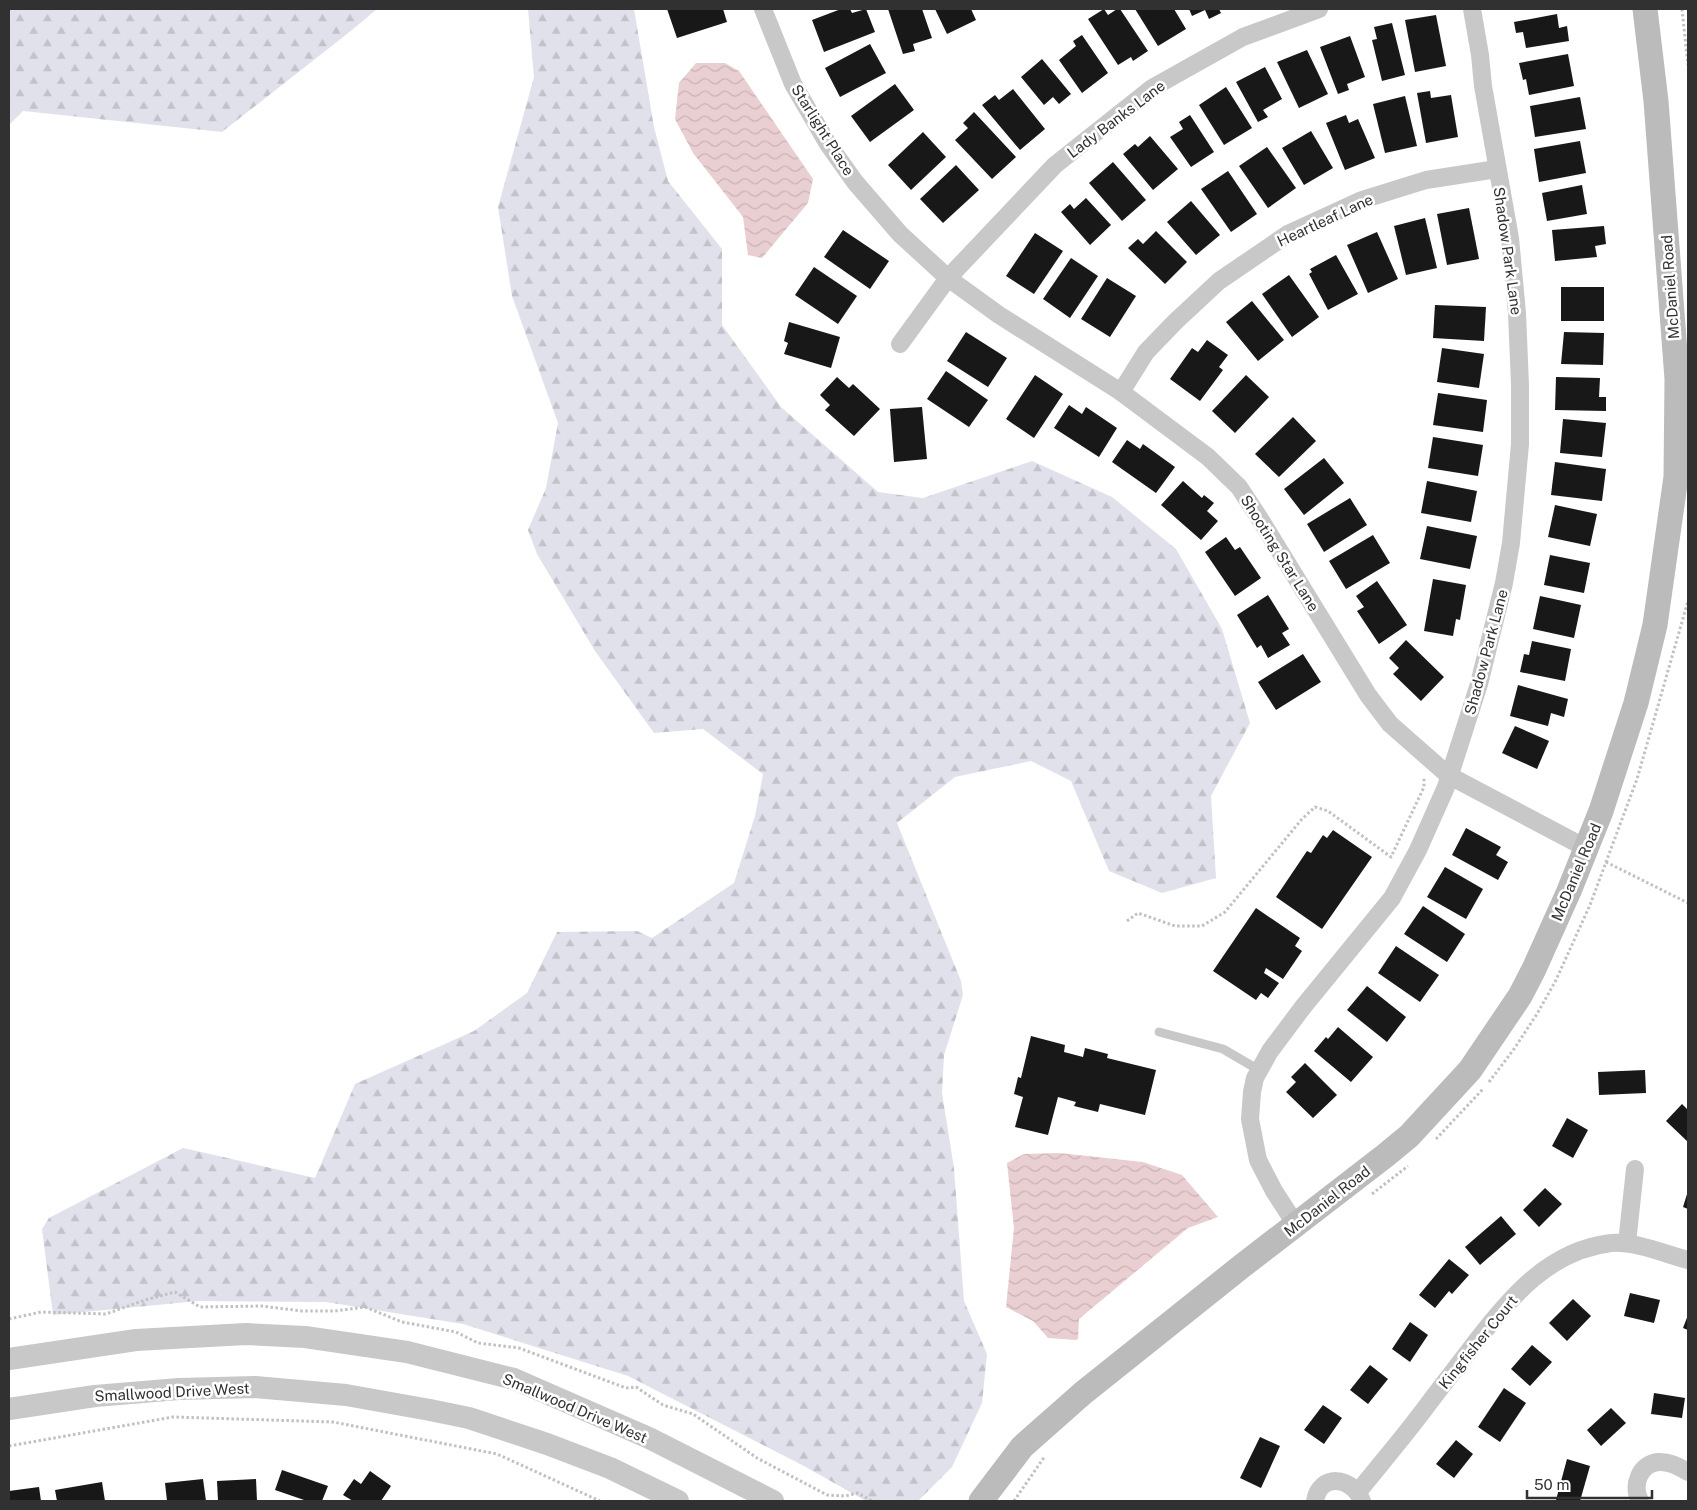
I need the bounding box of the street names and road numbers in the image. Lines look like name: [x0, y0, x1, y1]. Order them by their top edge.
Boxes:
street label: Lady Banks Lane: [1064, 77, 1168, 161]
street label: Starlight Place: [788, 81, 858, 179]
street label: Shadow Park Lane: [1491, 186, 1525, 316]
street label: Heartleaf Lane: [1274, 190, 1376, 250]
street label: McDaniel Road: [1658, 234, 1682, 340]
street label: Shooting Star Lane: [1237, 492, 1323, 614]
street label: Shadow Park Lane: [1461, 587, 1511, 717]
street label: McDaniel Road: [1548, 821, 1604, 923]
street label: McDaniel Road: [1281, 1162, 1373, 1240]
street label: Kingfisher Court: [1435, 1292, 1521, 1392]
street label: Smallwood Drive West: [500, 1370, 650, 1446]
street label: Smallwood Drive West: [94, 1379, 250, 1405]

